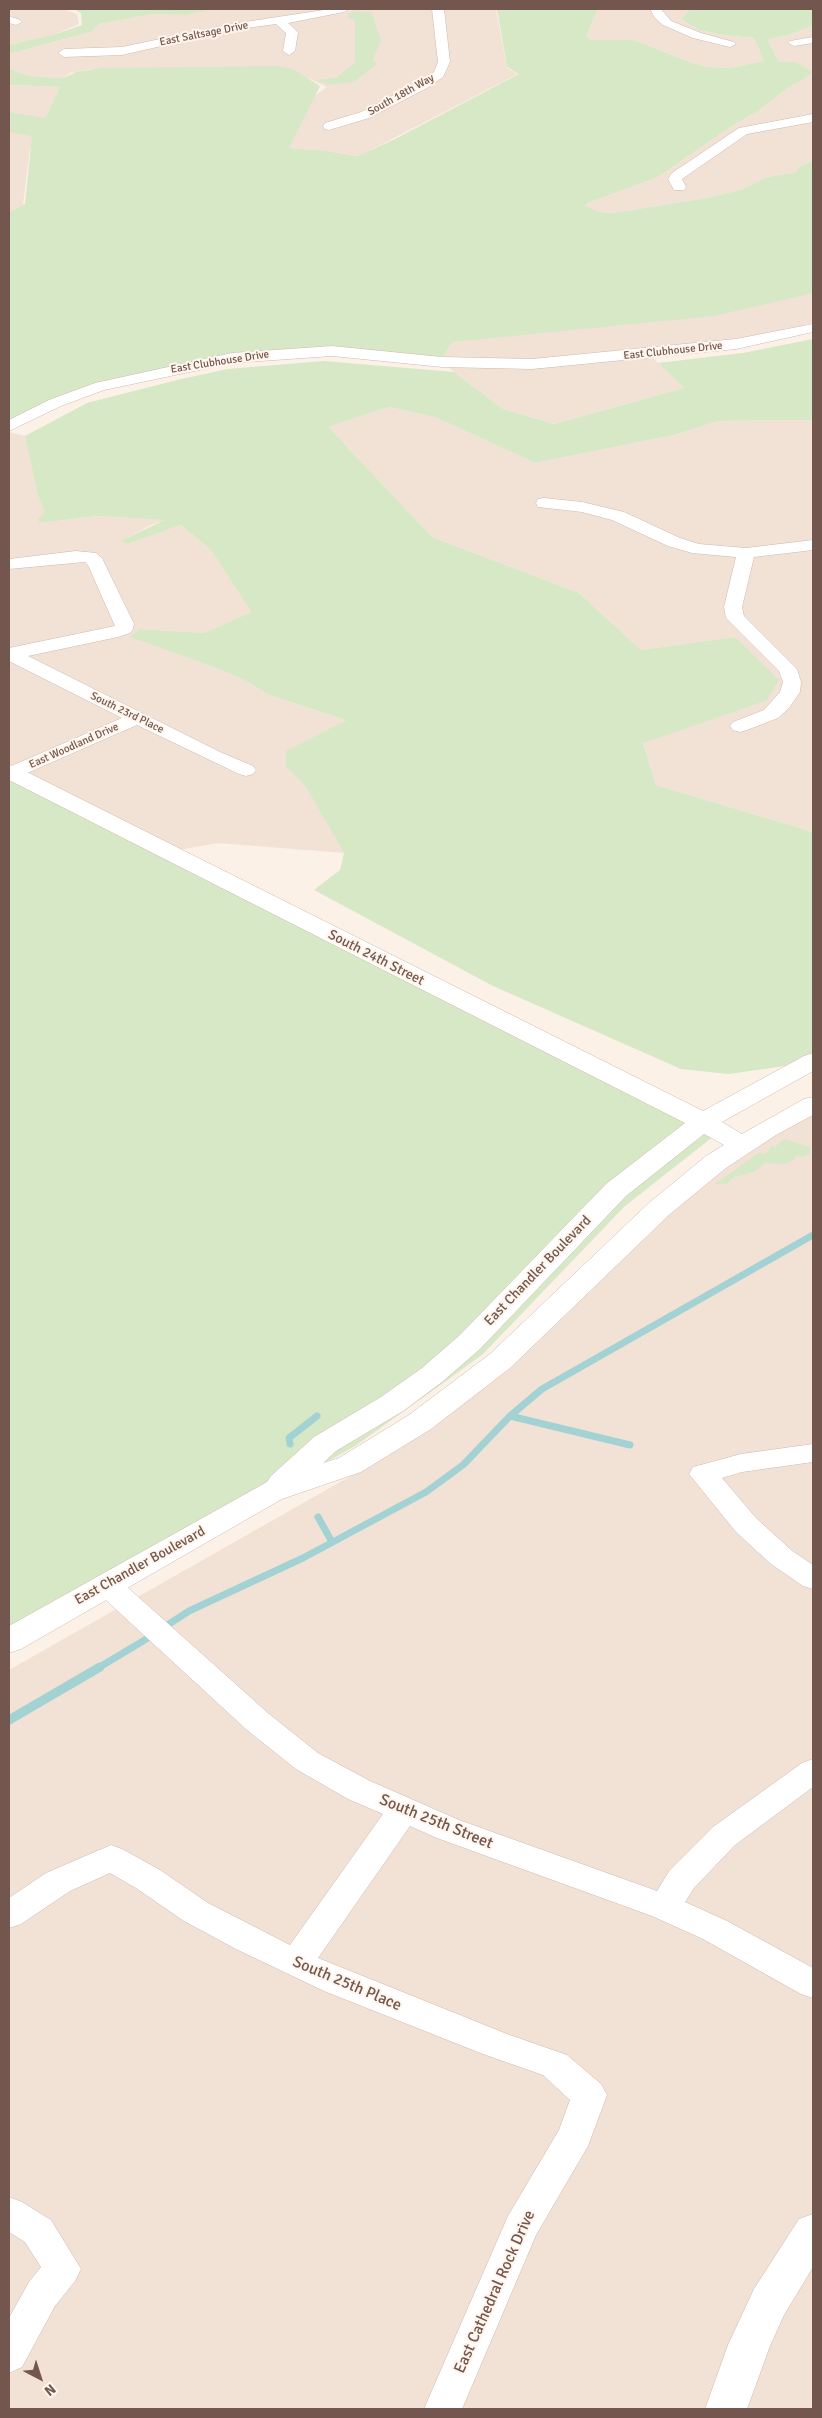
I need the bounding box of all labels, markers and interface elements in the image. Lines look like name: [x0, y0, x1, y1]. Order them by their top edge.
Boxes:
street label: East Saltsage Drive: [159, 19, 249, 49]
street label: South 18th Way: [366, 71, 436, 119]
street label: East Clubhouse Drive: [623, 339, 723, 363]
street label: East Clubhouse Drive: [170, 348, 270, 376]
street label: South 23rd Place: [88, 690, 166, 736]
street label: East Woodland Drive: [27, 720, 121, 772]
street label: South 24th Street: [325, 927, 427, 989]
street label: East Chandler Boulevard: [481, 1212, 595, 1330]
street label: East Chandler Boulevard: [72, 1523, 208, 1609]
street label: South 25th Street: [376, 1791, 496, 1853]
street label: South 25th Place: [290, 1952, 404, 2016]
street label: East Cathedral Rock Drive: [450, 2208, 540, 2376]
north arrow: [15, 2353, 65, 2403]
text: N: [41, 2380, 59, 2400]

